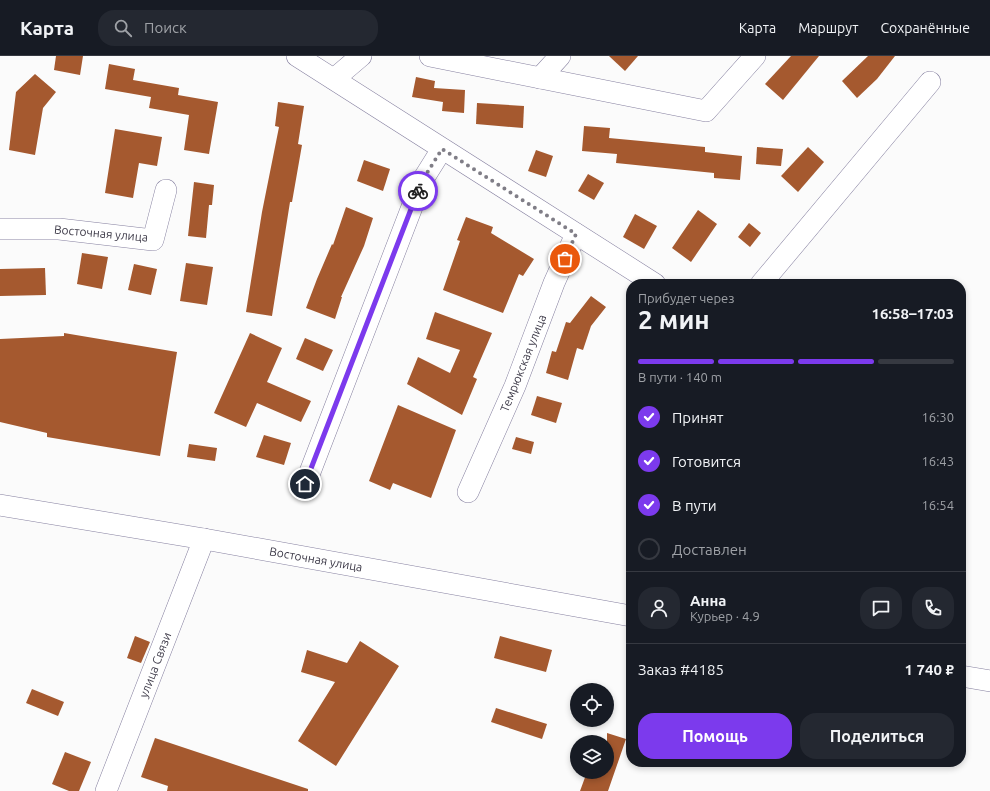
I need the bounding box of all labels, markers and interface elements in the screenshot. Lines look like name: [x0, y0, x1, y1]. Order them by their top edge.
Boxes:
search box: [98, 10, 378, 46]
text: Карта: [20, 17, 74, 39]
icon: search: [112, 17, 134, 39]
text: Поиск: [144, 19, 187, 36]
text: Карта: [739, 20, 776, 36]
text: Маршрут: [798, 20, 859, 36]
text: Сохранённые: [881, 20, 970, 36]
courier: [398, 171, 438, 211]
icon: bike: [407, 180, 429, 202]
street label: Восточная улица: [53, 222, 149, 244]
pin: [548, 242, 582, 276]
icon: bag: [554, 248, 576, 270]
text: Прибудет через: [638, 291, 735, 305]
text: 2 мин: [638, 305, 710, 334]
text: 16:58–17:03: [871, 305, 954, 322]
street label: Темрюкская улица: [497, 312, 549, 414]
text: В пути · 140 m: [638, 370, 722, 384]
icon: check: [638, 406, 660, 428]
text: Принят: [672, 409, 724, 426]
text: 16:30: [921, 410, 954, 424]
icon: check: [638, 450, 660, 472]
text: Готовится: [672, 453, 741, 470]
text: 16:43: [921, 454, 954, 468]
pin: [288, 467, 322, 501]
icon: home: [294, 473, 316, 495]
icon: check: [638, 494, 660, 516]
text: В пути: [672, 497, 717, 514]
text: 16:54: [921, 498, 954, 512]
text: Доставлен: [672, 541, 747, 558]
street label: Восточная улица: [268, 544, 364, 574]
button: person: [638, 587, 680, 629]
button: chat: [860, 587, 902, 629]
button: phone: [912, 587, 954, 629]
text: Анна: [690, 592, 726, 609]
text: Курьер · 4.9: [690, 609, 760, 623]
street label: улица Связи: [137, 631, 173, 699]
text: Заказ #4185: [638, 661, 724, 678]
text: 1 740 ₽: [905, 661, 954, 678]
map controls: [570, 683, 614, 779]
button: locate: [570, 683, 614, 727]
button: Помощь: [638, 713, 792, 759]
button: Поделиться: [800, 713, 954, 759]
button: layers: [570, 735, 614, 779]

